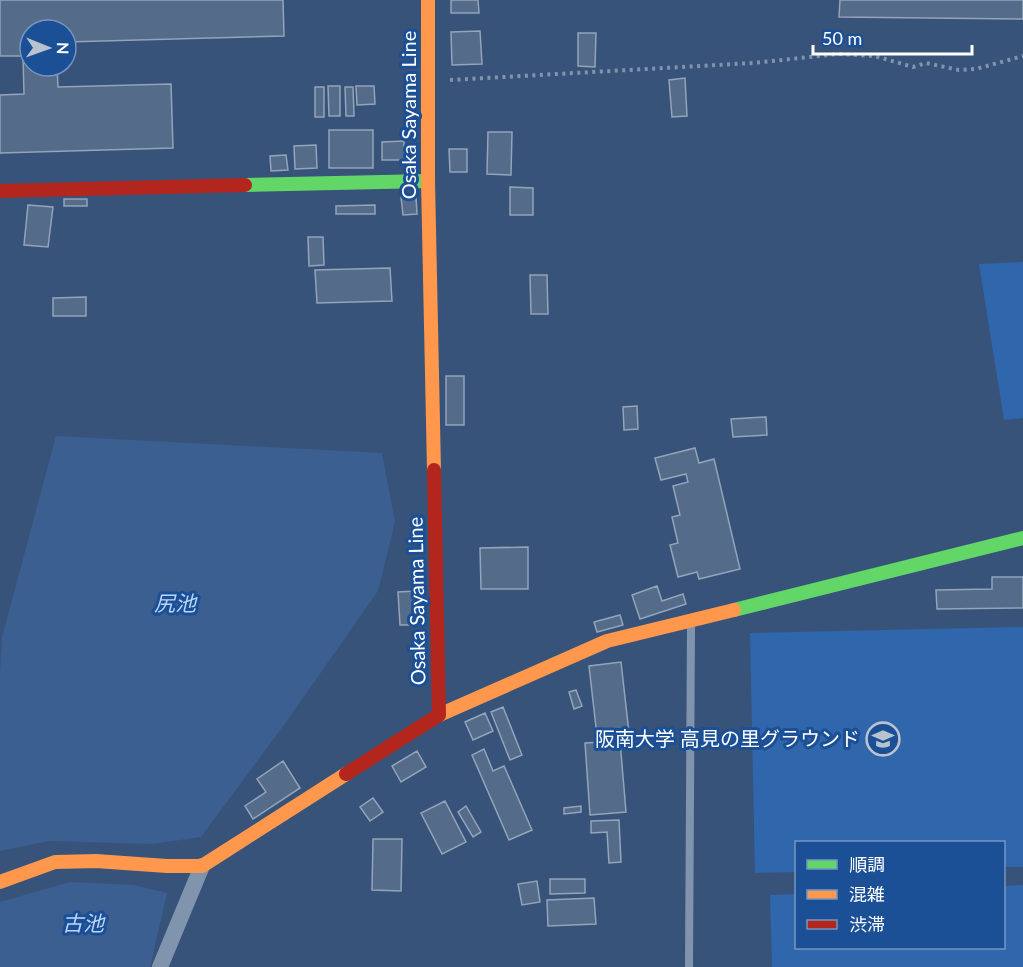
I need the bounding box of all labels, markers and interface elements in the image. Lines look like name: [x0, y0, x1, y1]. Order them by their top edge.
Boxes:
north arrow: [18, 18, 78, 78]
scale bar: [813, 18, 972, 56]
text: 50 m: [822, 27, 862, 49]
street label: Osaka Sayama Line: [396, 31, 420, 199]
text: N: [54, 42, 73, 55]
street label: Osaka Sayama Line: [403, 517, 429, 685]
water label: 尻池: [154, 590, 198, 615]
school or university icon: 阪南大学 高見の里グラウンド: [865, 721, 901, 757]
place label: 阪南大学 高見の里グラウンド: [595, 726, 860, 750]
legend: [795, 841, 1005, 949]
text: 順調: [849, 853, 885, 875]
text: 混雑: [849, 883, 885, 905]
water label: 古池: [62, 910, 106, 935]
text: 渋滞: [849, 913, 885, 935]

